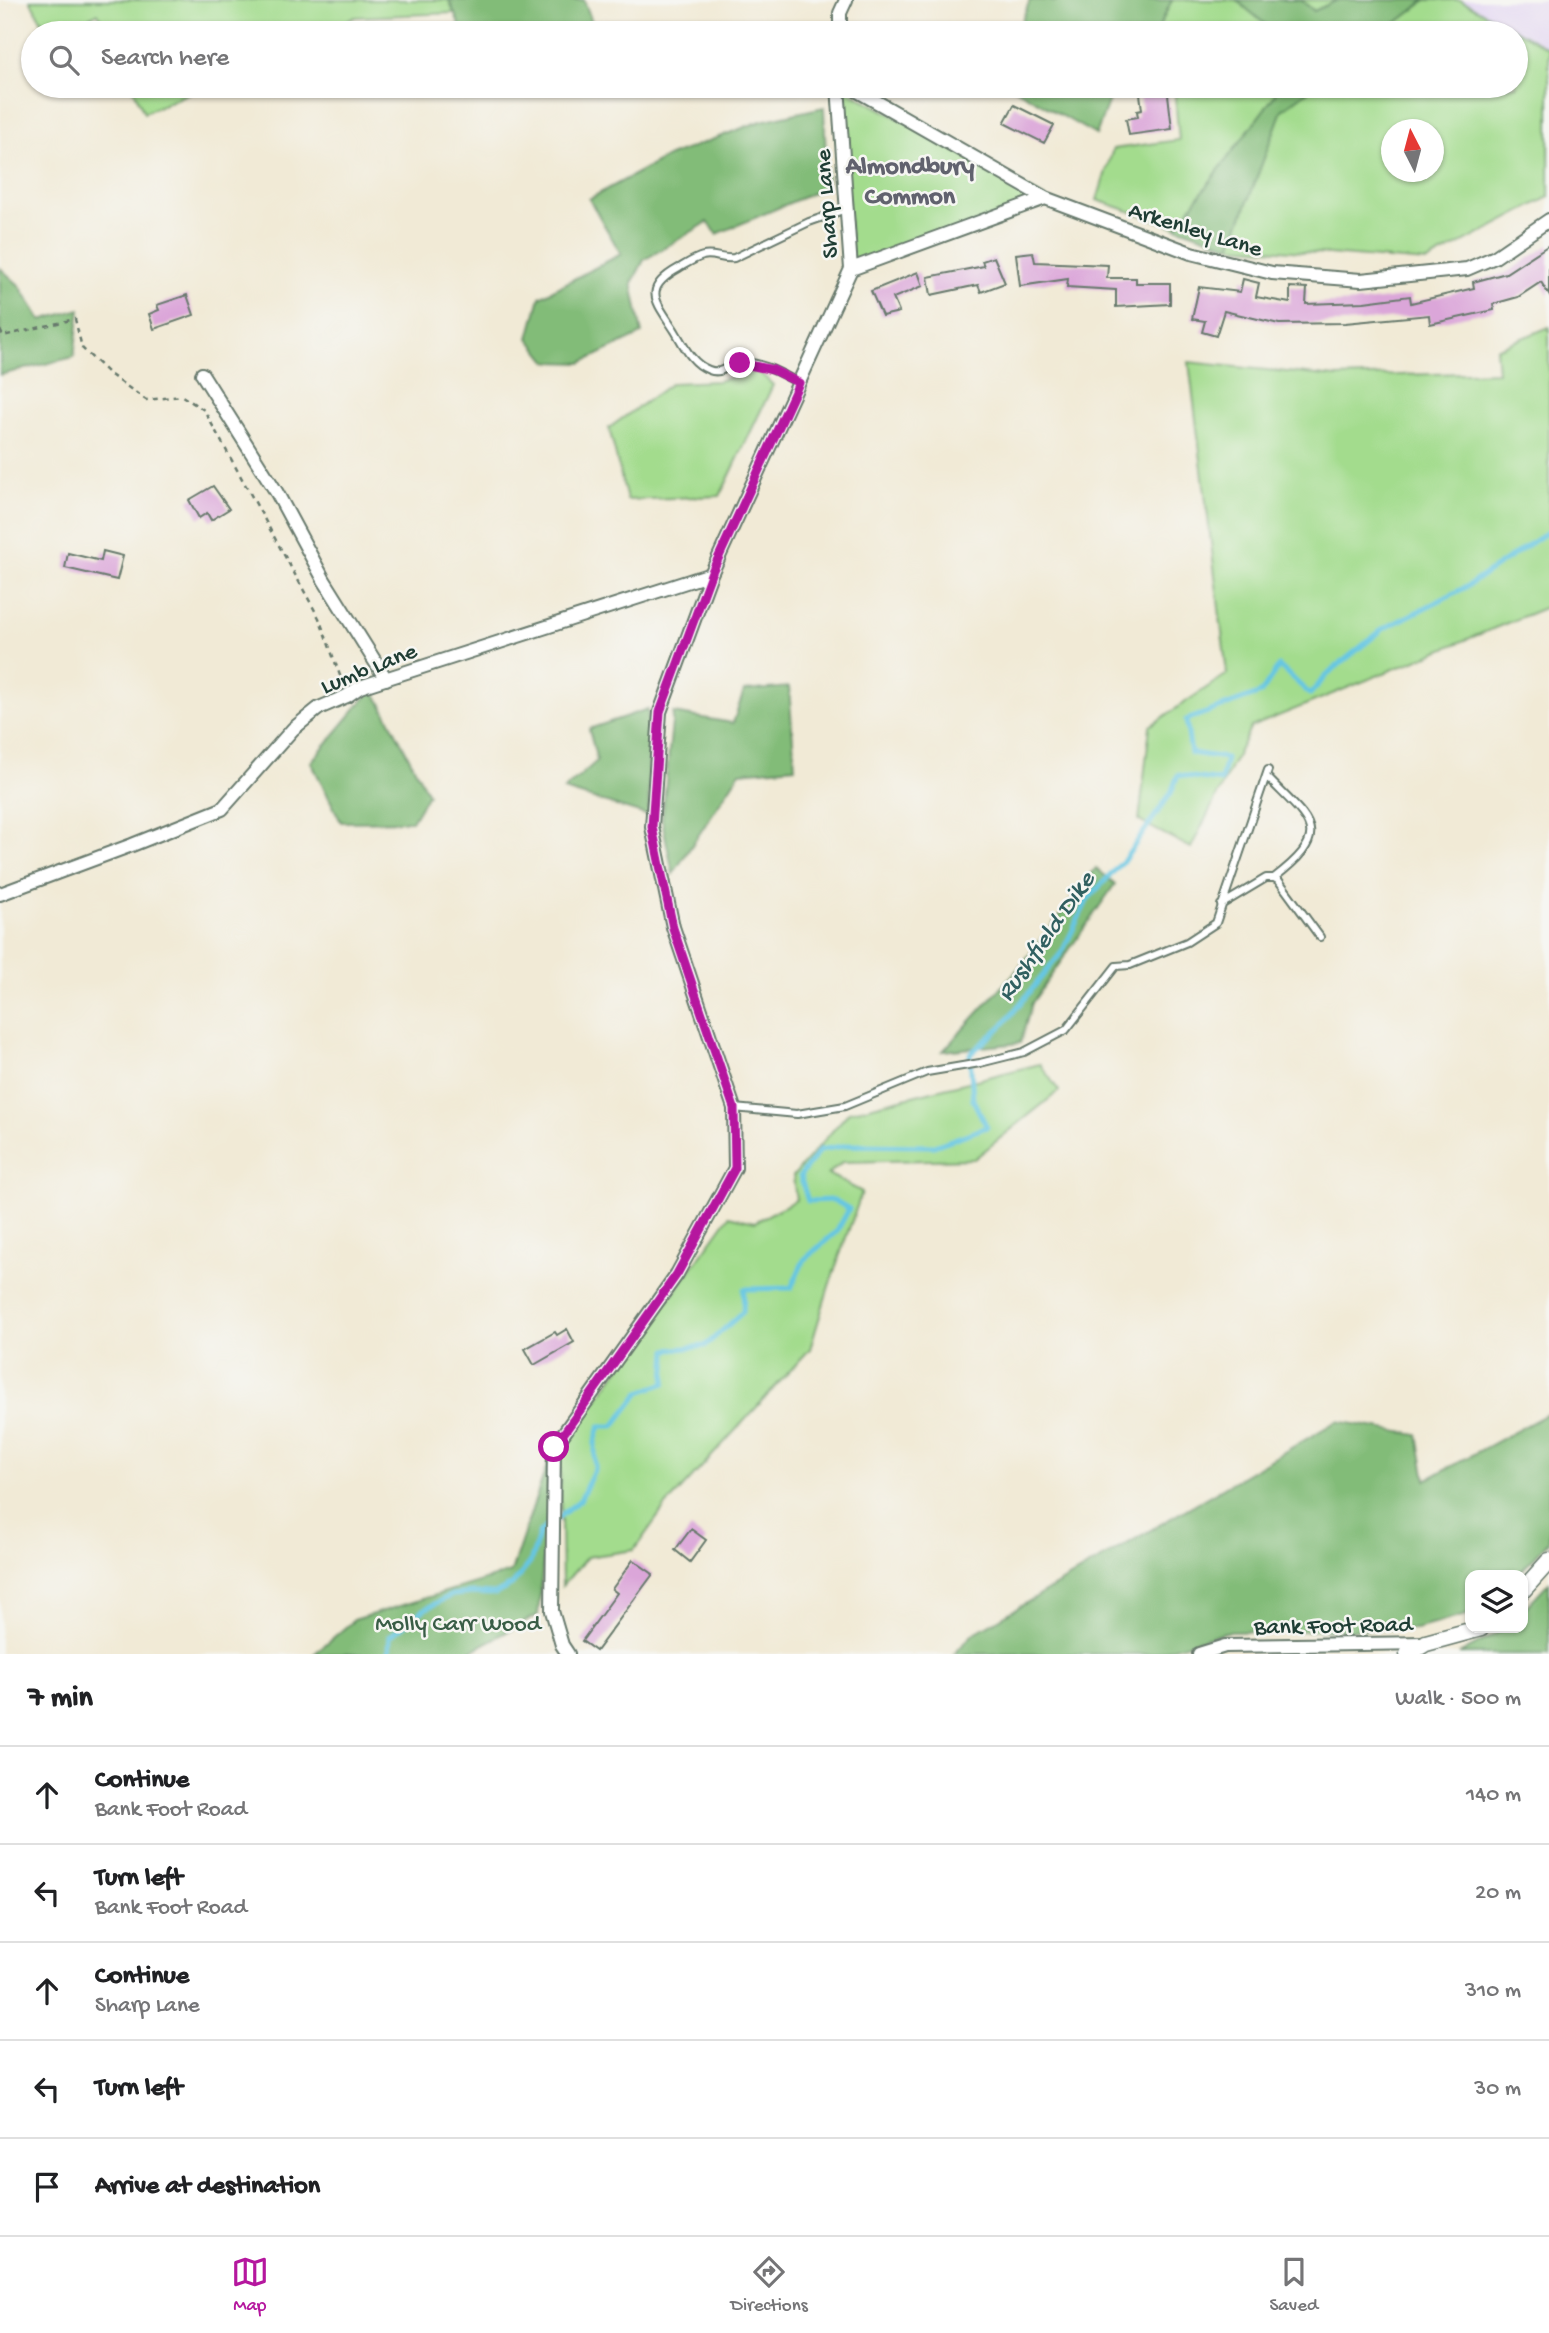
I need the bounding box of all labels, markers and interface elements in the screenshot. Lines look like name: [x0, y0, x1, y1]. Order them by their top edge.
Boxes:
search box: [21, 21, 1528, 98]
icon: search: [45, 41, 83, 79]
text: Search here: [101, 44, 229, 75]
north arrow: [1381, 119, 1444, 182]
street label: Sharp Lane: [810, 148, 847, 259]
district label: Almondbury Common: [845, 153, 974, 214]
street label: Arkenley Lane: [1125, 197, 1266, 266]
route end: [724, 347, 755, 378]
street label: Lumb Lane: [317, 638, 422, 703]
water label: Rushfield Dike: [992, 866, 1105, 1008]
route start: [538, 1431, 569, 1462]
map controls: [1465, 1570, 1528, 1633]
button: layers: [1465, 1570, 1528, 1633]
park label: Molly Carr Wood: [375, 1611, 543, 1640]
street label: Bank Foot Road: [1253, 1612, 1414, 1643]
text: 7 min: [28, 1682, 93, 1717]
text: Walk · 500 m: [1395, 1686, 1521, 1713]
text: Continue: [95, 1766, 189, 1797]
icon: ahead: [28, 1776, 66, 1814]
text: 140 m: [1466, 1782, 1521, 1809]
text: Bank Foot Road: [95, 1797, 247, 1824]
text: Turn left: [95, 1864, 183, 1895]
icon: left: [28, 1874, 66, 1912]
text: 20 m: [1475, 1880, 1521, 1907]
text: Bank Foot Road: [95, 1895, 247, 1922]
text: Continue: [95, 1962, 189, 1993]
icon: ahead: [28, 1972, 66, 2010]
text: 310 m: [1465, 1978, 1521, 2005]
text: Sharp Lane: [95, 1993, 200, 2020]
icon: left: [28, 2070, 66, 2108]
text: Turn left: [95, 2074, 183, 2105]
text: 30 m: [1474, 2076, 1521, 2103]
icon: arrive: [28, 2168, 66, 2206]
text: Arrive at destination: [95, 2172, 320, 2203]
tab: Map: [231, 2253, 269, 2318]
tab: Directions: [731, 2253, 808, 2318]
tab: Saved: [1269, 2253, 1318, 2318]

